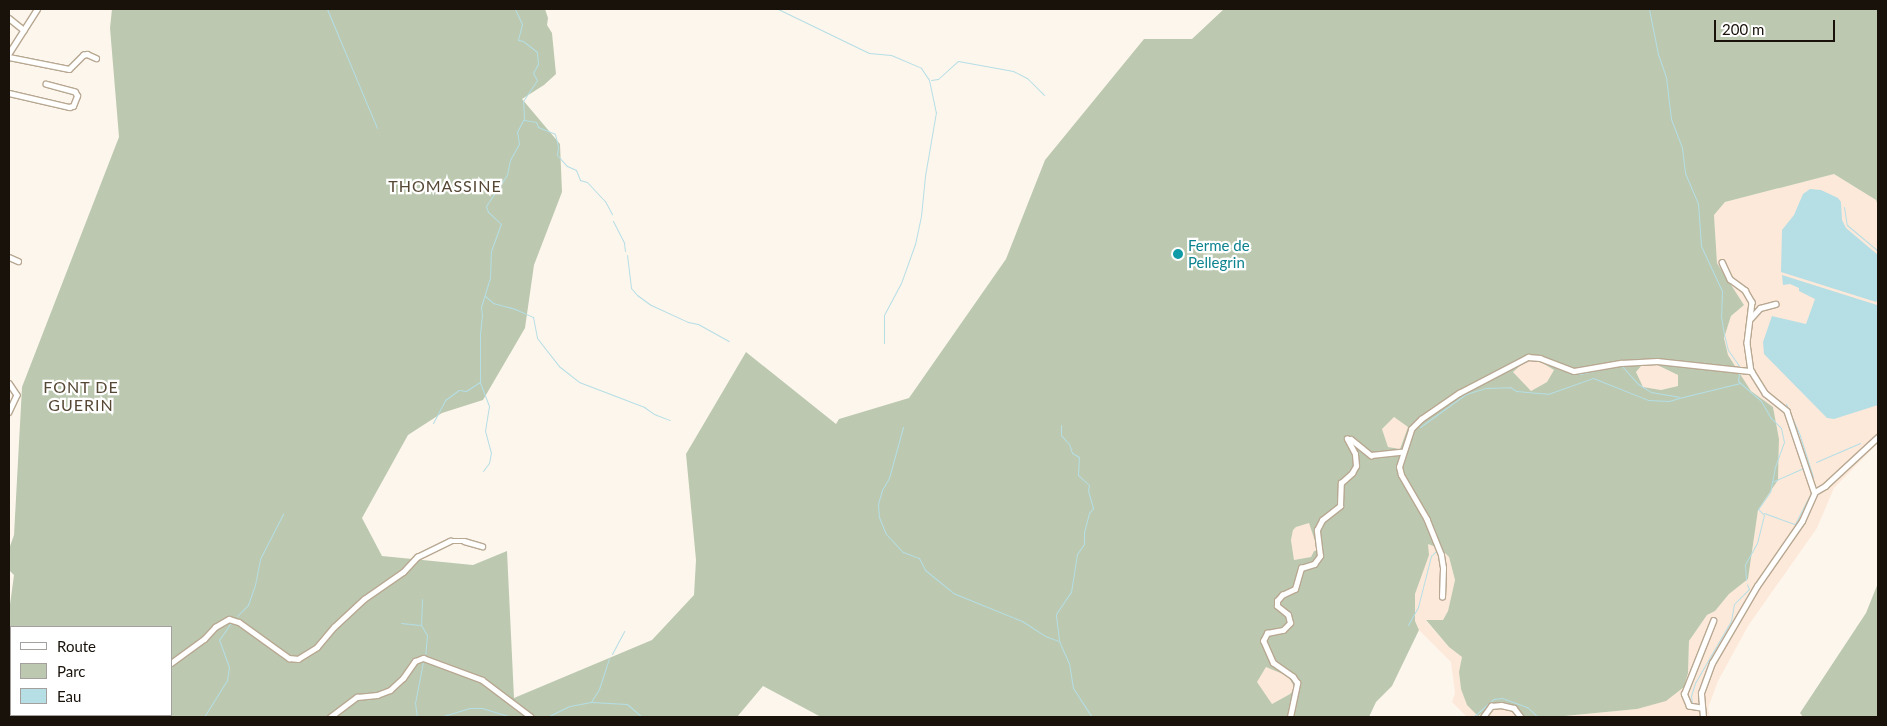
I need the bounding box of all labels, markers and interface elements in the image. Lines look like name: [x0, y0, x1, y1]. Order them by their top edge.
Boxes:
scale bar: [1717, 10, 1838, 42]
text: 200 m: [1722, 20, 1764, 38]
district label: THOMASSINE: [387, 176, 503, 196]
place label: Ferme de Pellegrin: [1188, 236, 1250, 271]
marker: Ferme de Pellegrin: [1172, 248, 1184, 260]
district label: FONT DE GUERIN: [42, 377, 120, 415]
legend: [10, 626, 172, 716]
text: Route: [57, 637, 96, 655]
text: Parc: [57, 662, 86, 680]
text: Eau: [57, 687, 81, 705]

